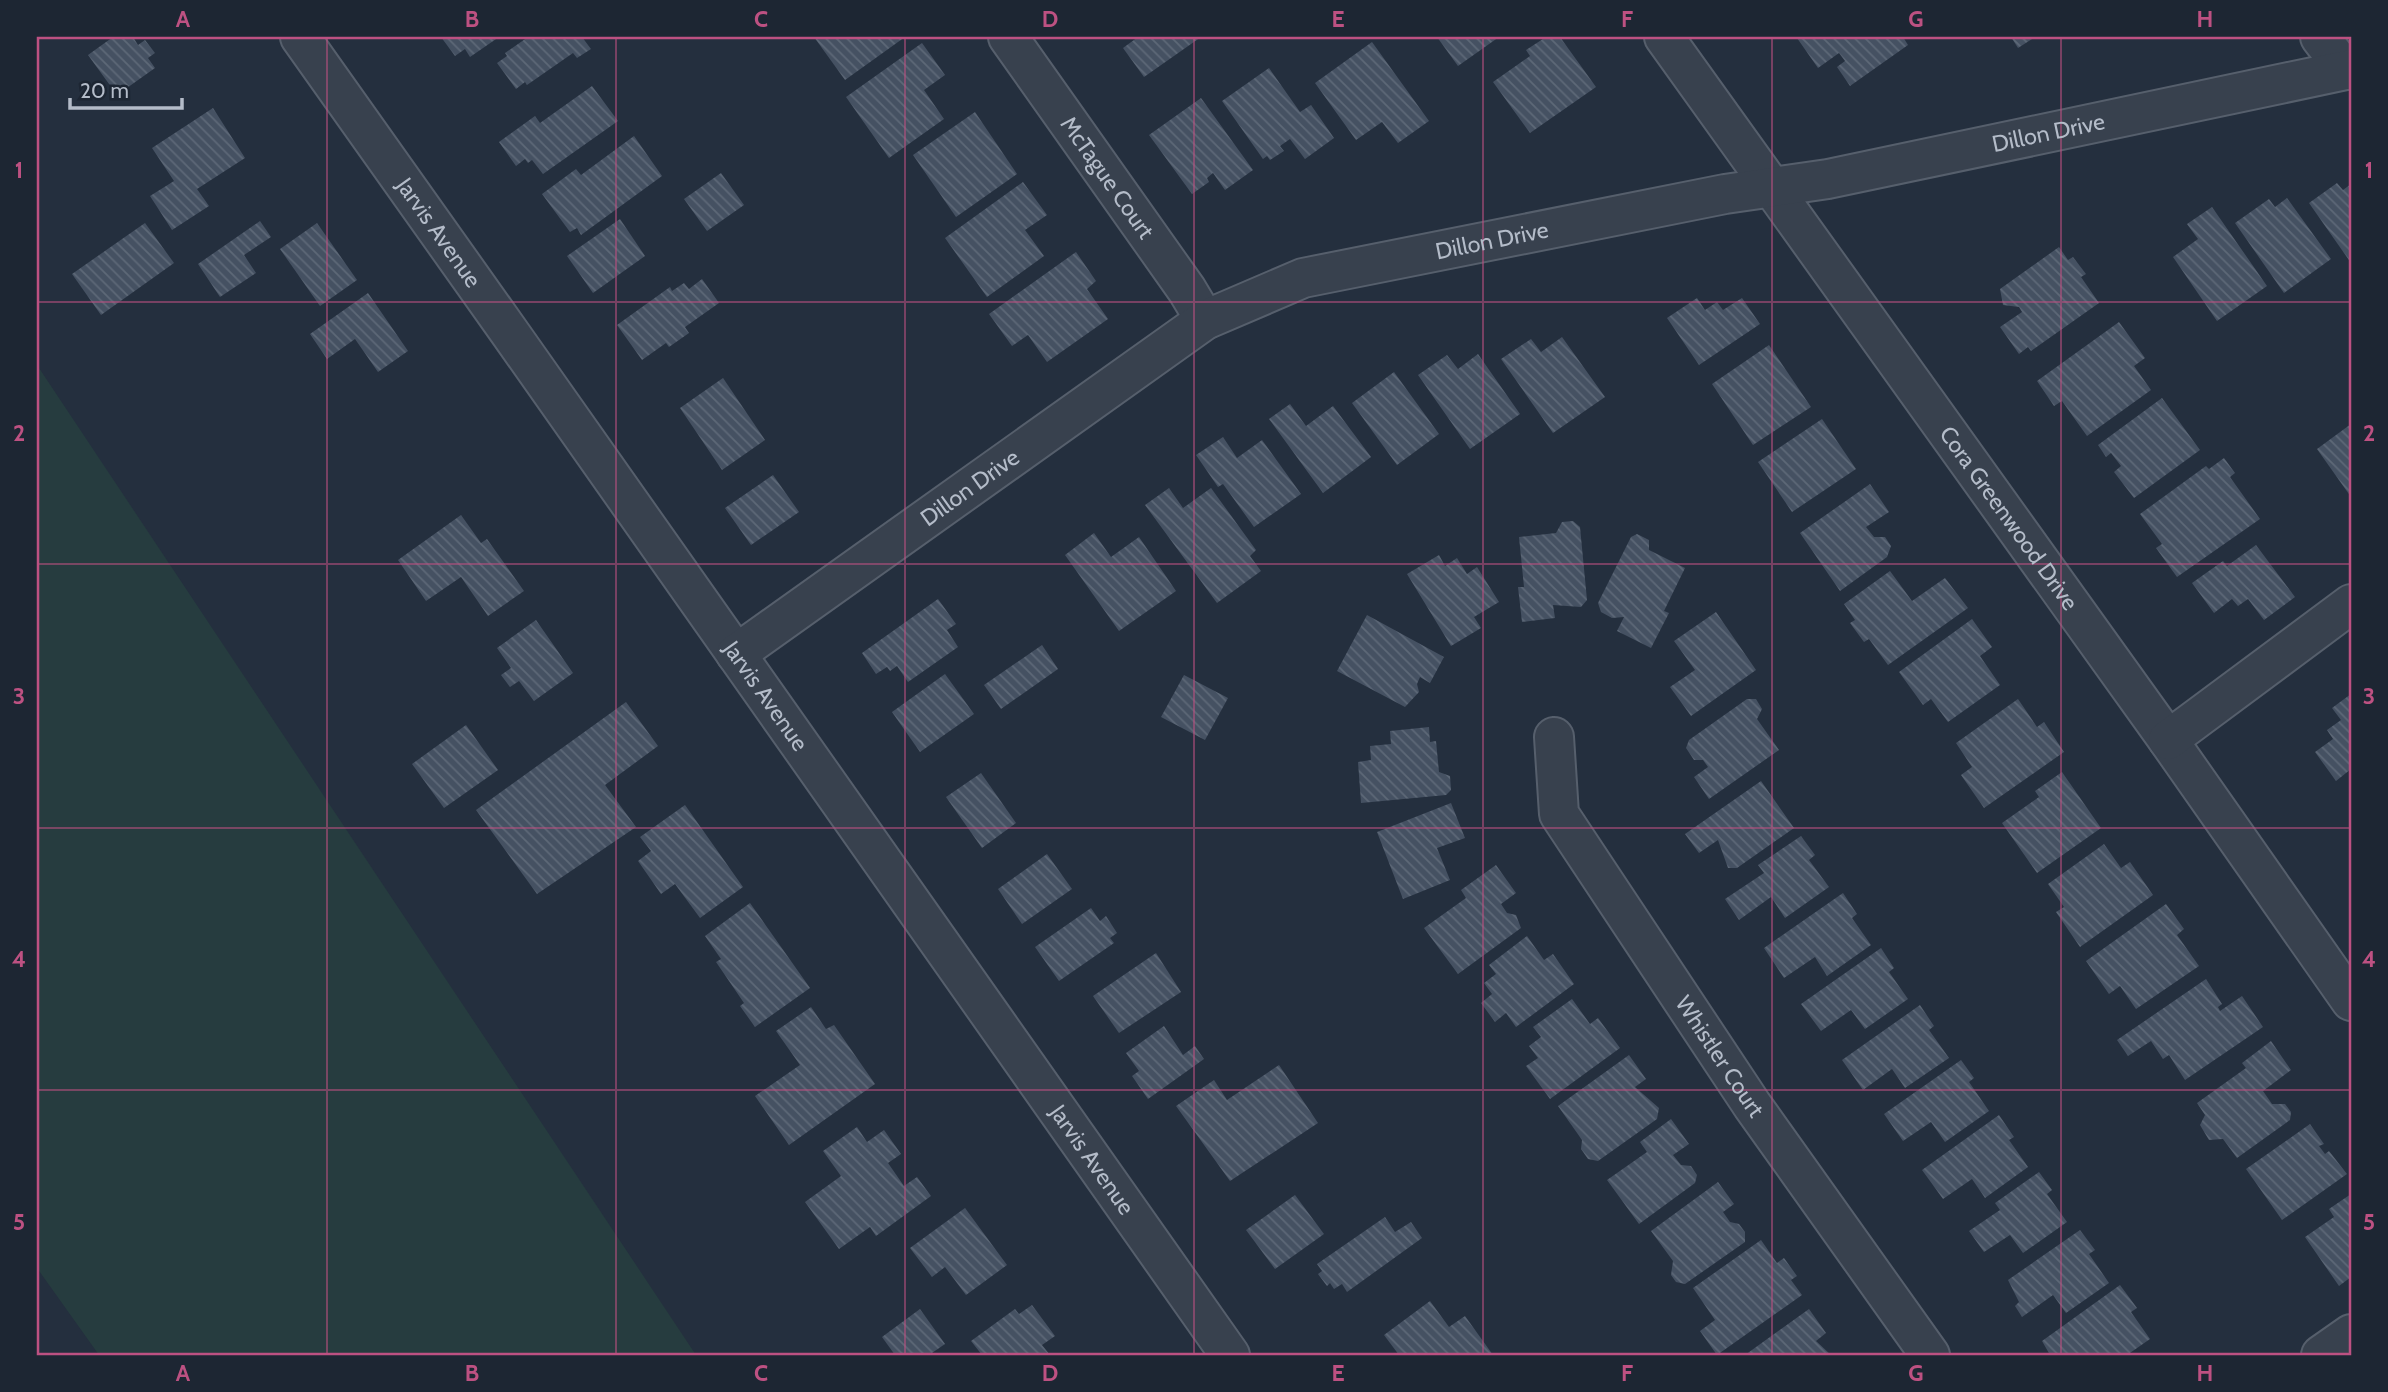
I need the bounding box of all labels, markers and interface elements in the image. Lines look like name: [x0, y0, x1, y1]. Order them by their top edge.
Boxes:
text: A: [176, 5, 191, 33]
text: B: [465, 5, 479, 33]
text: C: [754, 5, 768, 33]
text: D: [1042, 5, 1058, 33]
text: E: [1331, 5, 1345, 33]
text: F: [1621, 5, 1633, 33]
text: G: [1908, 5, 1924, 33]
text: H: [2197, 5, 2213, 33]
scale bar: [70, 66, 182, 110]
text: 20 m: [80, 78, 129, 103]
street label: Dillon Drive: [1989, 107, 2108, 158]
street label: McTague Court: [1055, 111, 1160, 244]
text: 1: [15, 156, 23, 184]
text: 1: [2365, 156, 2373, 184]
street label: Jarvis Avenue: [390, 172, 488, 293]
street label: Dillon Drive: [1433, 215, 1551, 265]
text: 2: [13, 419, 25, 447]
text: 2: [2363, 419, 2375, 447]
street label: Cora Greenwood Drive: [1934, 421, 2084, 616]
street label: Dillon Drive: [915, 443, 1025, 532]
street label: Jarvis Avenue: [717, 635, 814, 756]
text: 3: [13, 682, 25, 710]
text: 3: [2363, 682, 2375, 710]
text: 4: [12, 945, 26, 973]
text: 4: [2362, 945, 2376, 973]
street label: Whistler Court: [1669, 990, 1770, 1123]
street label: Jarvis Avenue: [1043, 1099, 1141, 1220]
text: 5: [13, 1208, 25, 1236]
text: 5: [2363, 1208, 2375, 1236]
text: A: [176, 1359, 191, 1387]
text: B: [465, 1359, 479, 1387]
text: C: [754, 1359, 768, 1387]
text: D: [1042, 1359, 1058, 1387]
text: E: [1331, 1359, 1345, 1387]
text: F: [1621, 1359, 1633, 1387]
text: G: [1908, 1359, 1924, 1387]
text: H: [2197, 1359, 2213, 1387]

